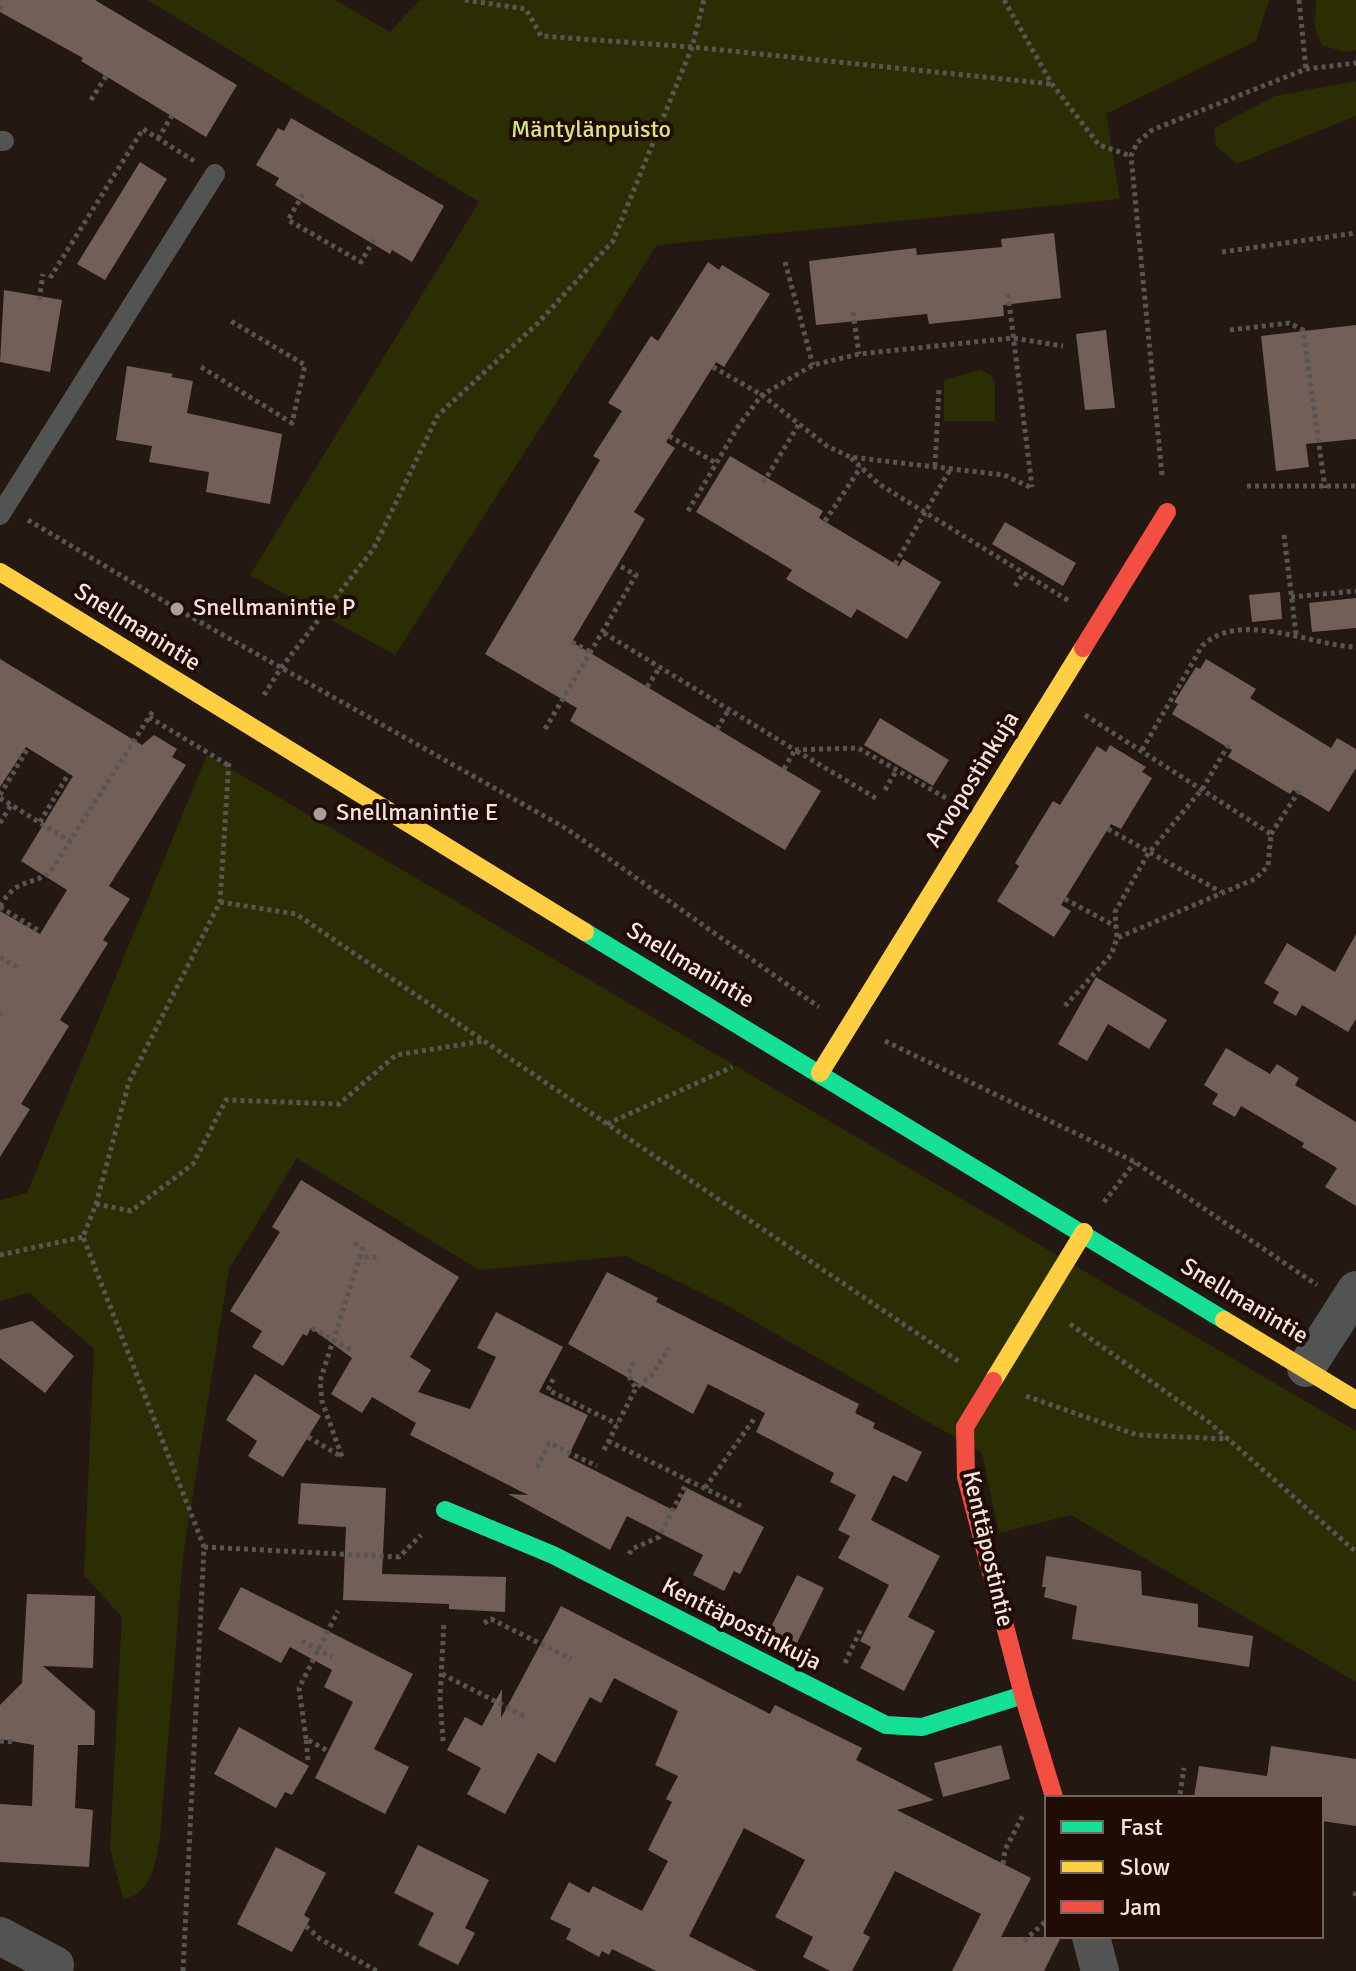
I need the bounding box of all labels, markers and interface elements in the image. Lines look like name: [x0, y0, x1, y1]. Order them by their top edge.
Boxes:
park label: Mäntylänpuisto: [511, 117, 671, 145]
street label: Snellmanintie: [69, 578, 205, 678]
place label: Snellmanintie P: [193, 595, 355, 623]
marker: Snellmanintie P: [168, 600, 186, 618]
street label: Arvopostinkuja: [920, 707, 1026, 853]
place label: Snellmanintie E: [336, 800, 498, 828]
marker: Snellmanintie E: [311, 805, 329, 823]
street label: Snellmanintie: [621, 917, 759, 1015]
street label: Snellmanintie: [1175, 1253, 1313, 1351]
street label: Kenttäpostintie: [955, 1468, 1019, 1630]
street label: Kenttäpostinkuja: [656, 1572, 826, 1678]
legend: [1044, 1795, 1324, 1939]
text: Fast: [1120, 1812, 1163, 1842]
text: Slow: [1120, 1852, 1170, 1882]
text: Jam: [1120, 1892, 1161, 1922]

